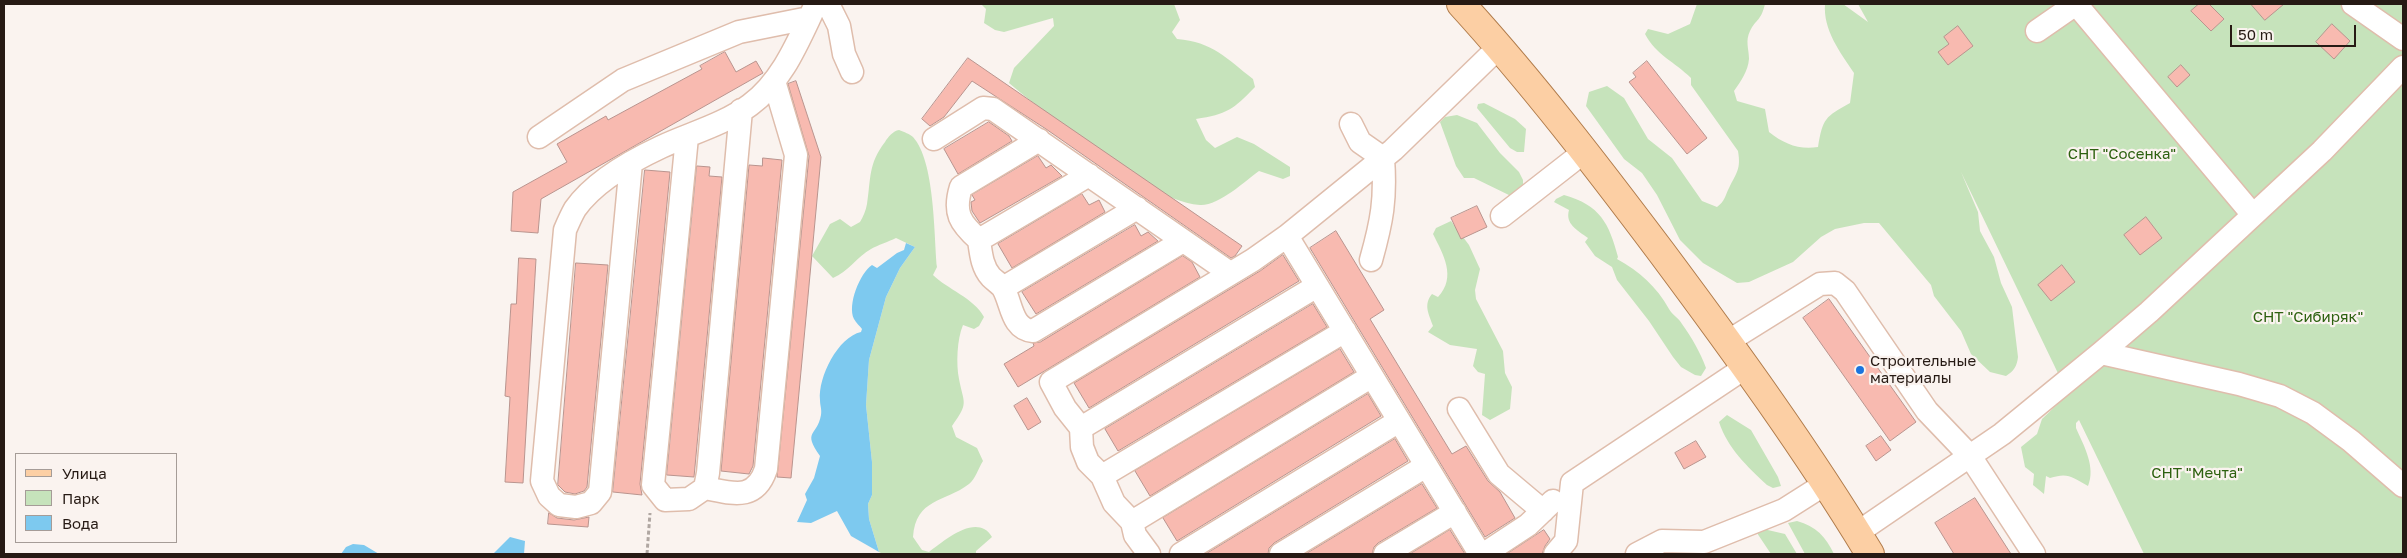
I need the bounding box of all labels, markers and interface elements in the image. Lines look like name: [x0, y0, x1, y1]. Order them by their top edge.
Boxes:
scale bar: [2232, 15, 2358, 47]
text: 50 m: [2238, 25, 2273, 43]
park label: СНТ "Сосенка": [2068, 145, 2176, 163]
park label: СНТ "Сибиряк": [2253, 308, 2363, 326]
place label: Строительные материалы: [1870, 352, 1976, 387]
marker: Строительные материалы: [1854, 364, 1866, 376]
legend: [15, 453, 178, 543]
text: Улица: [62, 464, 107, 482]
park label: СНТ "Мечта": [2151, 464, 2243, 482]
text: Парк: [62, 489, 100, 507]
text: Вода: [62, 514, 99, 532]

